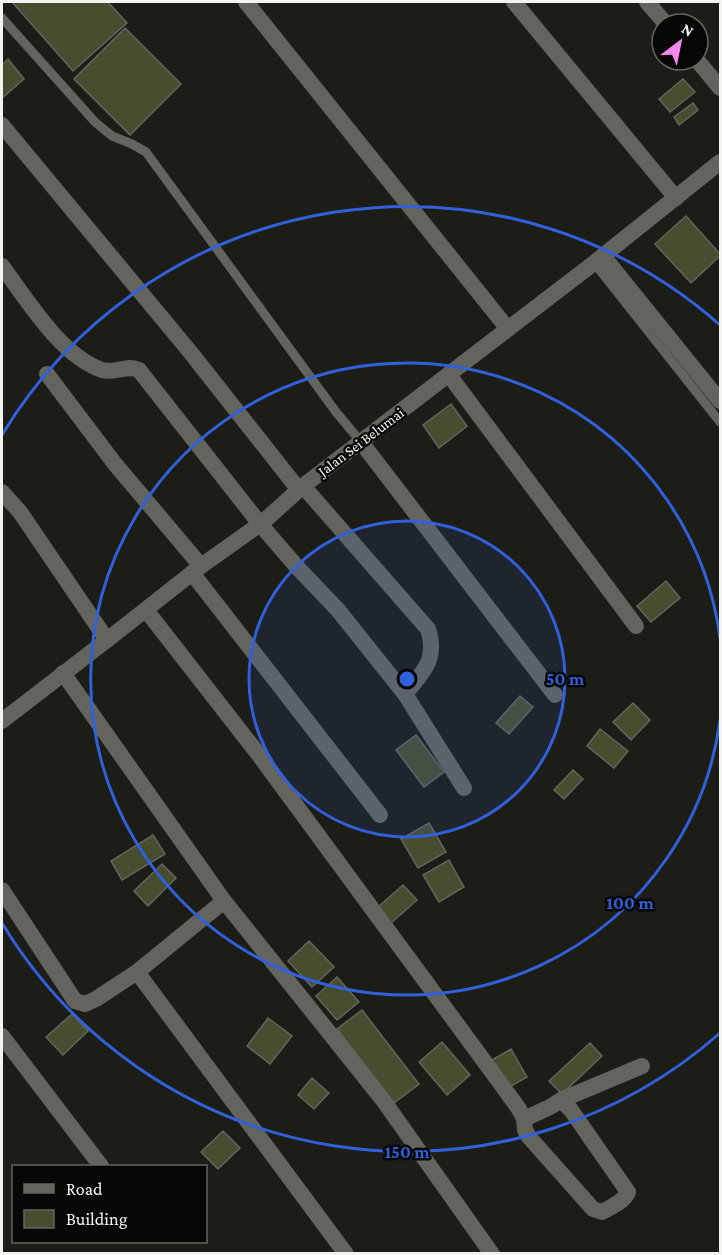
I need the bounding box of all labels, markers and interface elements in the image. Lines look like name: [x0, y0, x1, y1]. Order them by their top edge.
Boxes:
north arrow: [650, 12, 710, 72]
text: N: [679, 20, 697, 40]
street label: Jalan Sei Belumai: [313, 405, 408, 481]
centre of rings: [397, 669, 417, 689]
text: 50 m: [546, 669, 585, 689]
text: 100 m: [606, 893, 654, 913]
text: 150 m: [384, 1142, 430, 1162]
legend: [12, 1165, 207, 1243]
text: Road: [66, 1179, 103, 1199]
text: Building: [66, 1209, 128, 1229]

